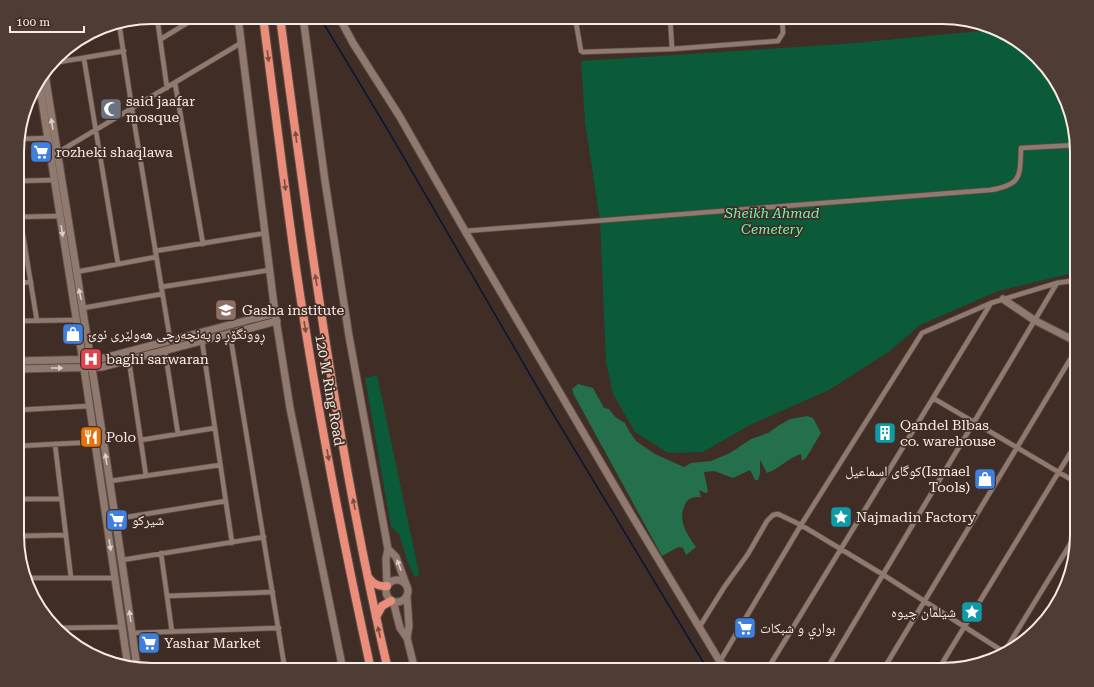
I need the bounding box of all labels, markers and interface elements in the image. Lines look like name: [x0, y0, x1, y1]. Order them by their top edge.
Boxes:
scale bar: [10, 8, 84, 34]
text: 100 m: [16, 15, 50, 29]
one-way arrow: [265, 50, 271, 62]
place label: said jaafar mosque: [126, 93, 195, 125]
mosque icon: said jaafar mosque: [98, 96, 124, 122]
one-way arrow: [49, 118, 55, 130]
one-way arrow: [293, 131, 299, 143]
supermarket icon: rozheki shaqlawa: [28, 139, 54, 165]
place label: rozheki shaqlawa: [56, 144, 173, 160]
one-way arrow: [281, 179, 288, 191]
park label: Sheikh Ahmad Cemetery: [723, 205, 820, 237]
one-way arrow: [59, 225, 65, 237]
one-way arrow: [313, 274, 319, 286]
one-way arrow: [77, 287, 83, 300]
school or university icon: Gasha institute: [213, 297, 239, 323]
place label: Gasha institute: [242, 302, 344, 318]
shop icon: ڕوونگۆڕ و پەنچەرچی هەولێری نوێ: [60, 321, 86, 347]
one-way arrow: [303, 321, 309, 333]
place label: ڕوونگۆڕ و پەنچەرچی هەولێری نوێ: [88, 326, 265, 346]
street label: 120 M Ring Road: [312, 333, 348, 447]
hospital icon: baghi sarwaran: [78, 346, 104, 372]
place label: baghi sarwaran: [106, 351, 209, 367]
one-way arrow: [51, 365, 64, 371]
place label: Qandel Blbas co. warehouse: [900, 417, 996, 449]
building icon: Qandel Blbas co. warehouse: [872, 420, 898, 446]
restaurant icon: Polo: [78, 424, 104, 450]
place label: Polo: [106, 429, 136, 445]
one-way arrow: [325, 449, 331, 461]
one-way arrow: [103, 453, 109, 465]
place label: كوگای اسماعیل(Ismael Tools): [845, 463, 971, 495]
shop icon: كوگای اسماعیل(Ismael Tools): [972, 466, 998, 492]
one-way arrow: [351, 498, 357, 511]
place icon: Najmadin Factory: [828, 504, 854, 530]
supermarket icon: شيركو: [104, 507, 130, 533]
place label: Najmadin Factory: [856, 509, 977, 525]
place label: شيركو: [132, 512, 164, 529]
one-way arrow: [107, 539, 113, 551]
one-way arrow: [395, 559, 401, 571]
place icon: شيلمان چیوه: [959, 599, 985, 625]
place label: شيلمان چیوه: [891, 604, 956, 621]
one-way arrow: [127, 610, 133, 622]
supermarket icon: بواري و شبكات: [732, 615, 758, 641]
place label: بواري و شبكات: [760, 620, 836, 640]
one-way arrow: [376, 626, 382, 638]
supermarket icon: Yashar Market: [136, 630, 162, 656]
place label: Yashar Market: [164, 635, 261, 651]

